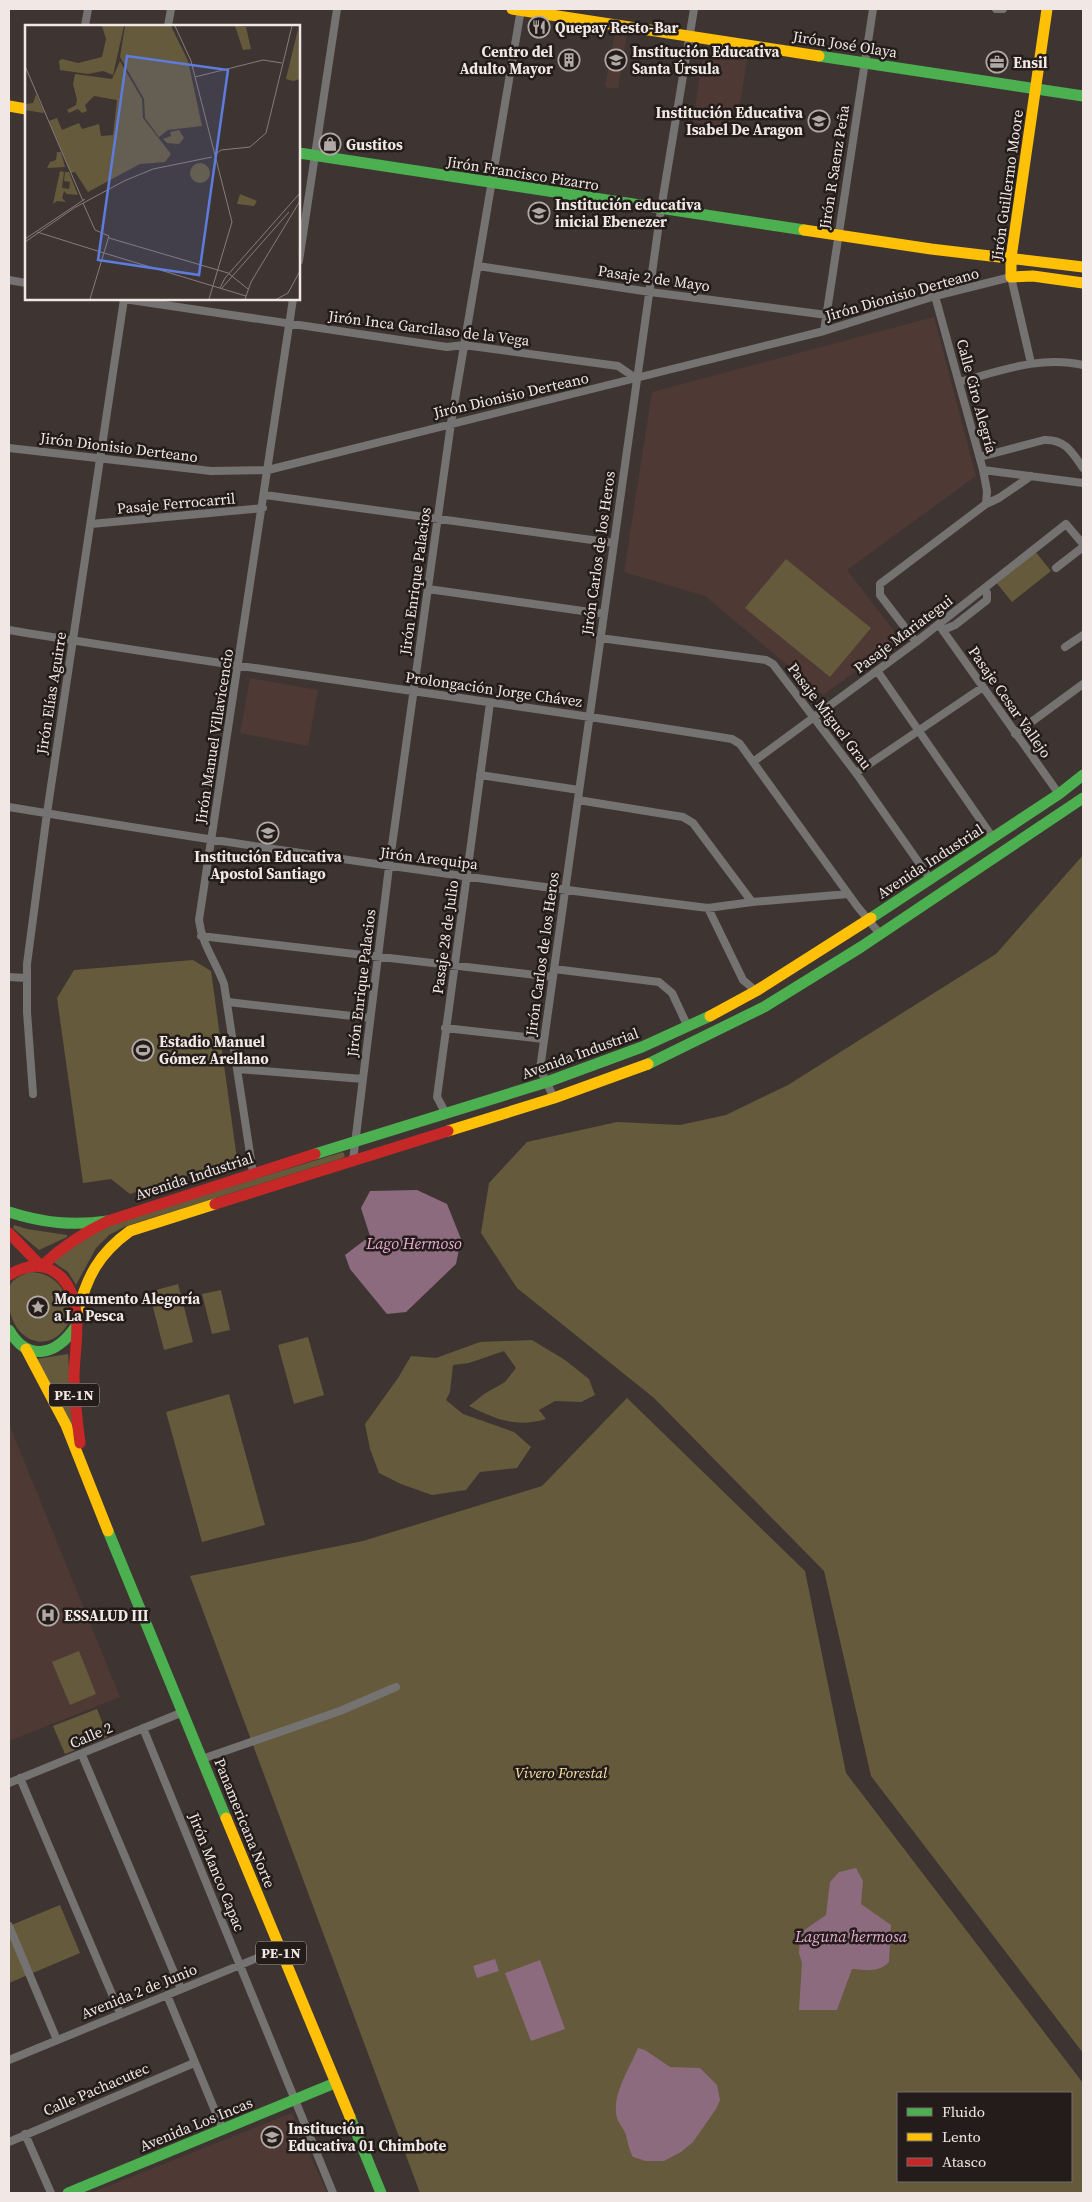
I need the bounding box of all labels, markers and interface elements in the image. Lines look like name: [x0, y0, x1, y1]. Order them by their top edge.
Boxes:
restaurant icon: Quepay Resto-Bar: [527, 15, 551, 39]
place label: Quepay Resto-Bar: [555, 17, 679, 38]
inset map: [25, 25, 300, 300]
street label: Jirón José Olaya: [790, 25, 899, 63]
place label: Centro del Adulto Mayor: [459, 41, 553, 79]
place label: Institución Educativa Santa Úrsula: [632, 41, 780, 79]
building icon: Centro del Adulto Mayor: [557, 48, 581, 72]
school or university icon: Institución Educativa Santa Úrsula: [604, 48, 628, 72]
office icon: Ensil: [985, 50, 1009, 74]
place label: Ensil: [1013, 52, 1048, 73]
place label: Institución Educativa Isabel De Aragon: [656, 102, 804, 140]
street label: Jirón R Saenz Peña: [814, 103, 854, 232]
street label: Jirón Guillermo Moore: [986, 108, 1028, 263]
school or university icon: Institución Educativa Isabel De Aragon: [807, 109, 831, 133]
shop icon: Gustitos: [318, 132, 342, 156]
place label: Gustitos: [346, 134, 403, 155]
street label: Jirón Francisco Pizarro: [444, 150, 601, 195]
place label: Institución educativa inicial Ebenezer: [555, 194, 702, 232]
school or university icon: Institución educativa inicial Ebenezer: [527, 201, 551, 225]
street label: Pasaje 2 de Mayo: [597, 260, 711, 296]
street label: Jirón Dionisio Derteano: [822, 262, 981, 326]
street label: Jirón Inca Garcilaso de la Vega: [326, 305, 531, 351]
street label: Calle Ciro Alegría: [952, 337, 1002, 456]
street label: Jirón Dionisio Derteano: [430, 367, 591, 423]
street label: Jirón Dionisio Derteano: [38, 427, 199, 467]
street label: Jirón Carlos de los Heros: [576, 470, 620, 637]
street label: Pasaje Ferrocarril: [116, 487, 237, 519]
street label: Jirón Enrique Palacios: [394, 506, 436, 657]
street label: Pasaje Mariategui: [849, 590, 957, 678]
street label: Jirón Elías Aguirre: [31, 630, 71, 757]
street label: Pasaje Cesar Vallejo: [964, 642, 1056, 762]
street label: Jirón Manuel Villavicencio: [190, 647, 238, 826]
street label: Pasaje Miguel Grau: [783, 658, 877, 774]
street label: Prolongación Jorge Chávez: [404, 666, 584, 712]
street label: Avenida Industrial: [873, 818, 988, 903]
school or university icon: Institución Educativa Apostol Santiago: [256, 821, 280, 845]
street label: Jirón Arequipa: [378, 841, 480, 874]
place label: Institución Educativa Apostol Santiago: [194, 846, 343, 884]
street label: Jirón Carlos de los Heros: [520, 871, 564, 1038]
street label: Pasaje 28 de Julio: [427, 879, 463, 995]
street label: Jirón Enrique Palacios: [341, 908, 380, 1059]
street label: Avenida Industrial: [519, 1022, 642, 1084]
place label: Estadio Manuel Gómez Arellano: [159, 1031, 269, 1069]
sports icon: Estadio Manuel Gómez Arellano: [131, 1038, 155, 1062]
street label: Avenida Industrial: [132, 1147, 256, 1205]
water label: Lago Hermoso: [365, 1232, 462, 1254]
place label: Monumento Alegoría a La Pesca: [54, 1288, 201, 1326]
place icon: Monumento Alegoría a La Pesca: [26, 1295, 50, 1319]
road number: PE-1N: [49, 1384, 99, 1406]
hospital icon: ESSALUD III: [36, 1603, 60, 1627]
place label: ESSALUD III: [64, 1605, 149, 1626]
street label: Calle 2: [66, 1717, 116, 1753]
street label: Panamericana Norte: [209, 1755, 281, 1891]
park label: Vivero Forestal: [515, 1762, 608, 1783]
street label: Jirón Manco Capac: [183, 1809, 250, 1935]
water label: Laguna hermosa: [794, 1925, 908, 1947]
road number: PE-1N: [256, 1942, 306, 1965]
street label: Avenida 2 de Junio: [78, 1958, 200, 2024]
street label: Calle Pachacutec: [40, 2057, 152, 2121]
street label: Avenida Los Incas: [136, 2092, 256, 2156]
legend: [897, 2092, 1072, 2182]
text: Fluido: [942, 2101, 985, 2122]
place label: Institución Educativa 01 Chimbote: [288, 2118, 446, 2156]
school or university icon: Institución Educativa 01 Chimbote: [260, 2125, 284, 2149]
text: Lento: [942, 2126, 981, 2147]
text: Atasco: [942, 2151, 986, 2172]

